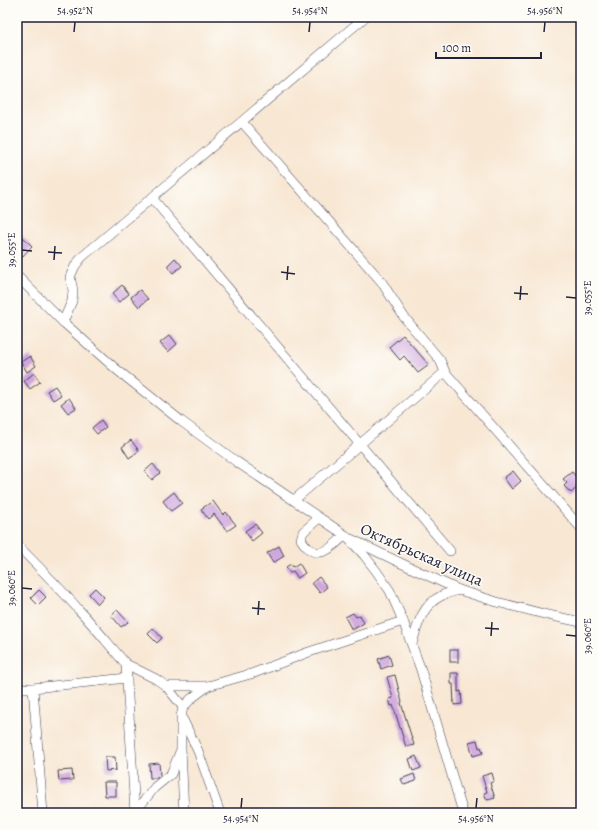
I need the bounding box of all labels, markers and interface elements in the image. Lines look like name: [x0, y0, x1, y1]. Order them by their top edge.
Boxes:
text: 54.952°N: [57, 4, 93, 17]
text: 54.954°N: [292, 4, 328, 17]
text: 54.956°N: [527, 4, 563, 17]
scale bar: [436, 34, 541, 60]
text: 100 m: [442, 40, 471, 56]
text: 39.055°E: [5, 233, 18, 267]
text: 39.055°E: [581, 281, 594, 315]
street label: Октябрьская улица: [357, 518, 487, 592]
text: 39.060°E: [5, 570, 18, 606]
text: 39.060°E: [581, 618, 594, 654]
text: 54.954°N: [223, 812, 259, 825]
text: 54.956°N: [458, 812, 494, 825]

